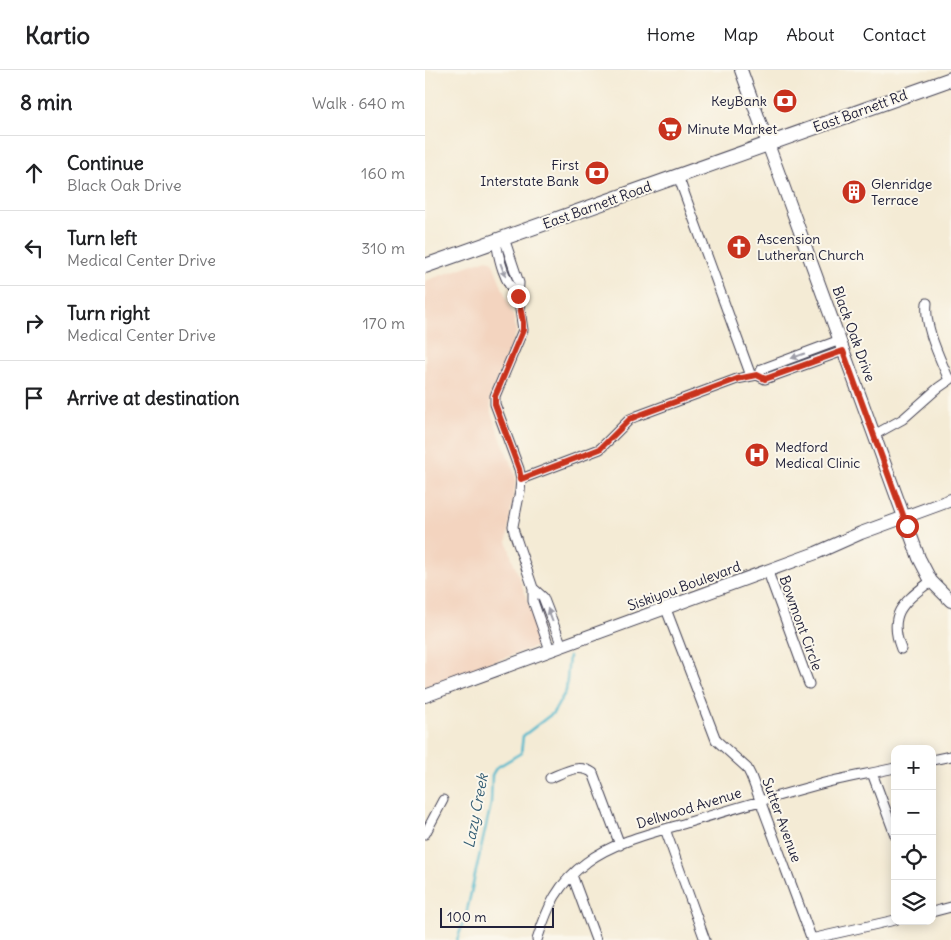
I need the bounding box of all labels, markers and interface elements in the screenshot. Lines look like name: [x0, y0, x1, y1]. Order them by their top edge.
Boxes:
text: Kartio: [25, 20, 90, 50]
text: Home: [647, 23, 695, 46]
text: Map: [723, 23, 758, 46]
text: About: [786, 23, 834, 46]
text: Contact: [862, 23, 926, 46]
street label: East Barnett Rd: [810, 86, 910, 136]
bank icon: KeyBank: [772, 88, 798, 114]
text: 8 min: [20, 89, 72, 116]
place label: KeyBank: [711, 92, 767, 110]
text: Walk · 640 m: [312, 93, 405, 113]
supermarket icon: Minute Market: [657, 116, 683, 142]
place label: Minute Market: [687, 120, 778, 138]
text: Continue: [67, 151, 144, 175]
place label: First Interstate Bank: [480, 156, 579, 190]
icon: ahead: [20, 159, 48, 187]
bank icon: First Interstate Bank: [584, 160, 610, 186]
text: 160 m: [361, 163, 405, 183]
text: Black Oak Drive: [67, 175, 182, 195]
place label: Glenridge Terrace: [871, 175, 932, 209]
street label: East Barnett Road: [540, 177, 654, 233]
building icon: Glenridge Terrace: [841, 179, 867, 205]
text: Turn left: [67, 226, 137, 250]
place label: Ascension Lutheran Church: [757, 230, 864, 264]
icon: left: [20, 234, 48, 262]
church icon: Ascension Lutheran Church: [726, 234, 752, 260]
text: 310 m: [361, 238, 405, 258]
text: Medical Center Drive: [67, 250, 216, 270]
one-way arrow: [499, 263, 507, 278]
street label: Black Oak Drive: [828, 284, 880, 384]
route end: [507, 285, 530, 308]
text: Turn right: [67, 301, 150, 325]
icon: right: [20, 309, 48, 337]
text: 170 m: [362, 313, 405, 333]
text: Medical Center Drive: [67, 325, 216, 345]
one-way arrow: [790, 353, 805, 360]
icon: arrive: [20, 384, 48, 412]
text: Arrive at destination: [67, 386, 240, 410]
place label: Medford Medical Clinic: [775, 438, 861, 472]
hospital icon: Medford Medical Clinic: [744, 442, 770, 468]
route start: [896, 515, 919, 538]
street label: Siskiyou Boulevard: [625, 557, 743, 615]
street label: Bowmont Circle: [775, 573, 827, 673]
one-way arrow: [546, 607, 554, 622]
map controls: [891, 745, 936, 925]
button: +: [891, 745, 936, 790]
water label: Lazy Creek: [459, 771, 492, 850]
street label: Sutter Avenue: [758, 775, 806, 865]
street label: Dellwood Avenue: [634, 783, 744, 833]
button: −: [891, 790, 936, 835]
button: locate: [891, 835, 936, 880]
button: layers: [891, 880, 936, 925]
scale bar: [440, 905, 554, 928]
text: 100 m: [447, 908, 487, 926]

